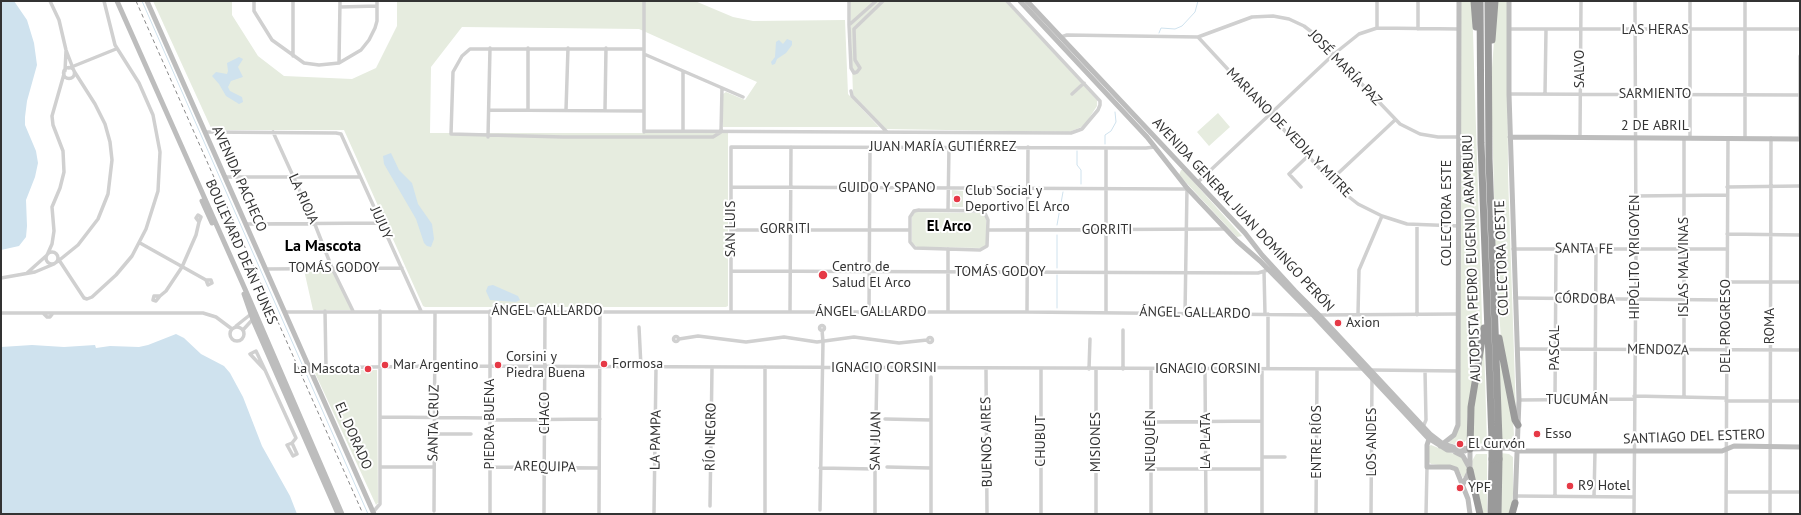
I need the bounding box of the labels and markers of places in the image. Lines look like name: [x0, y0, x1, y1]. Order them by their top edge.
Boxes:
place label: Club Social y Deportivo El Arco: [965, 183, 1070, 216]
marker: Club Social y Deportivo El Arco: [952, 194, 962, 204]
place label: Centro de Salud El Arco: [832, 259, 911, 292]
marker: Centro de Salud El Arco: [817, 269, 829, 281]
place label: Axion: [1346, 315, 1380, 331]
marker: Axion: [1333, 318, 1343, 328]
place label: Corsini y Piedra Buena: [506, 349, 585, 382]
place label: Formosa: [612, 356, 663, 372]
place label: Mar Argentino: [393, 357, 478, 373]
marker: Formosa: [599, 359, 609, 369]
marker: Mar Argentino: [380, 360, 390, 370]
marker: Corsini y Piedra Buena: [493, 360, 503, 370]
place label: La Mascota: [293, 361, 360, 377]
marker: La Mascota: [363, 364, 373, 374]
place label: Esso: [1545, 426, 1572, 442]
marker: Esso: [1532, 429, 1542, 439]
place label: El Curvón: [1468, 436, 1525, 452]
marker: El Curvón: [1455, 439, 1465, 449]
place label: R9 Hotel: [1578, 478, 1630, 494]
place label: YPF: [1468, 480, 1491, 496]
marker: R9 Hotel: [1565, 481, 1575, 491]
marker: YPF: [1455, 483, 1465, 493]

